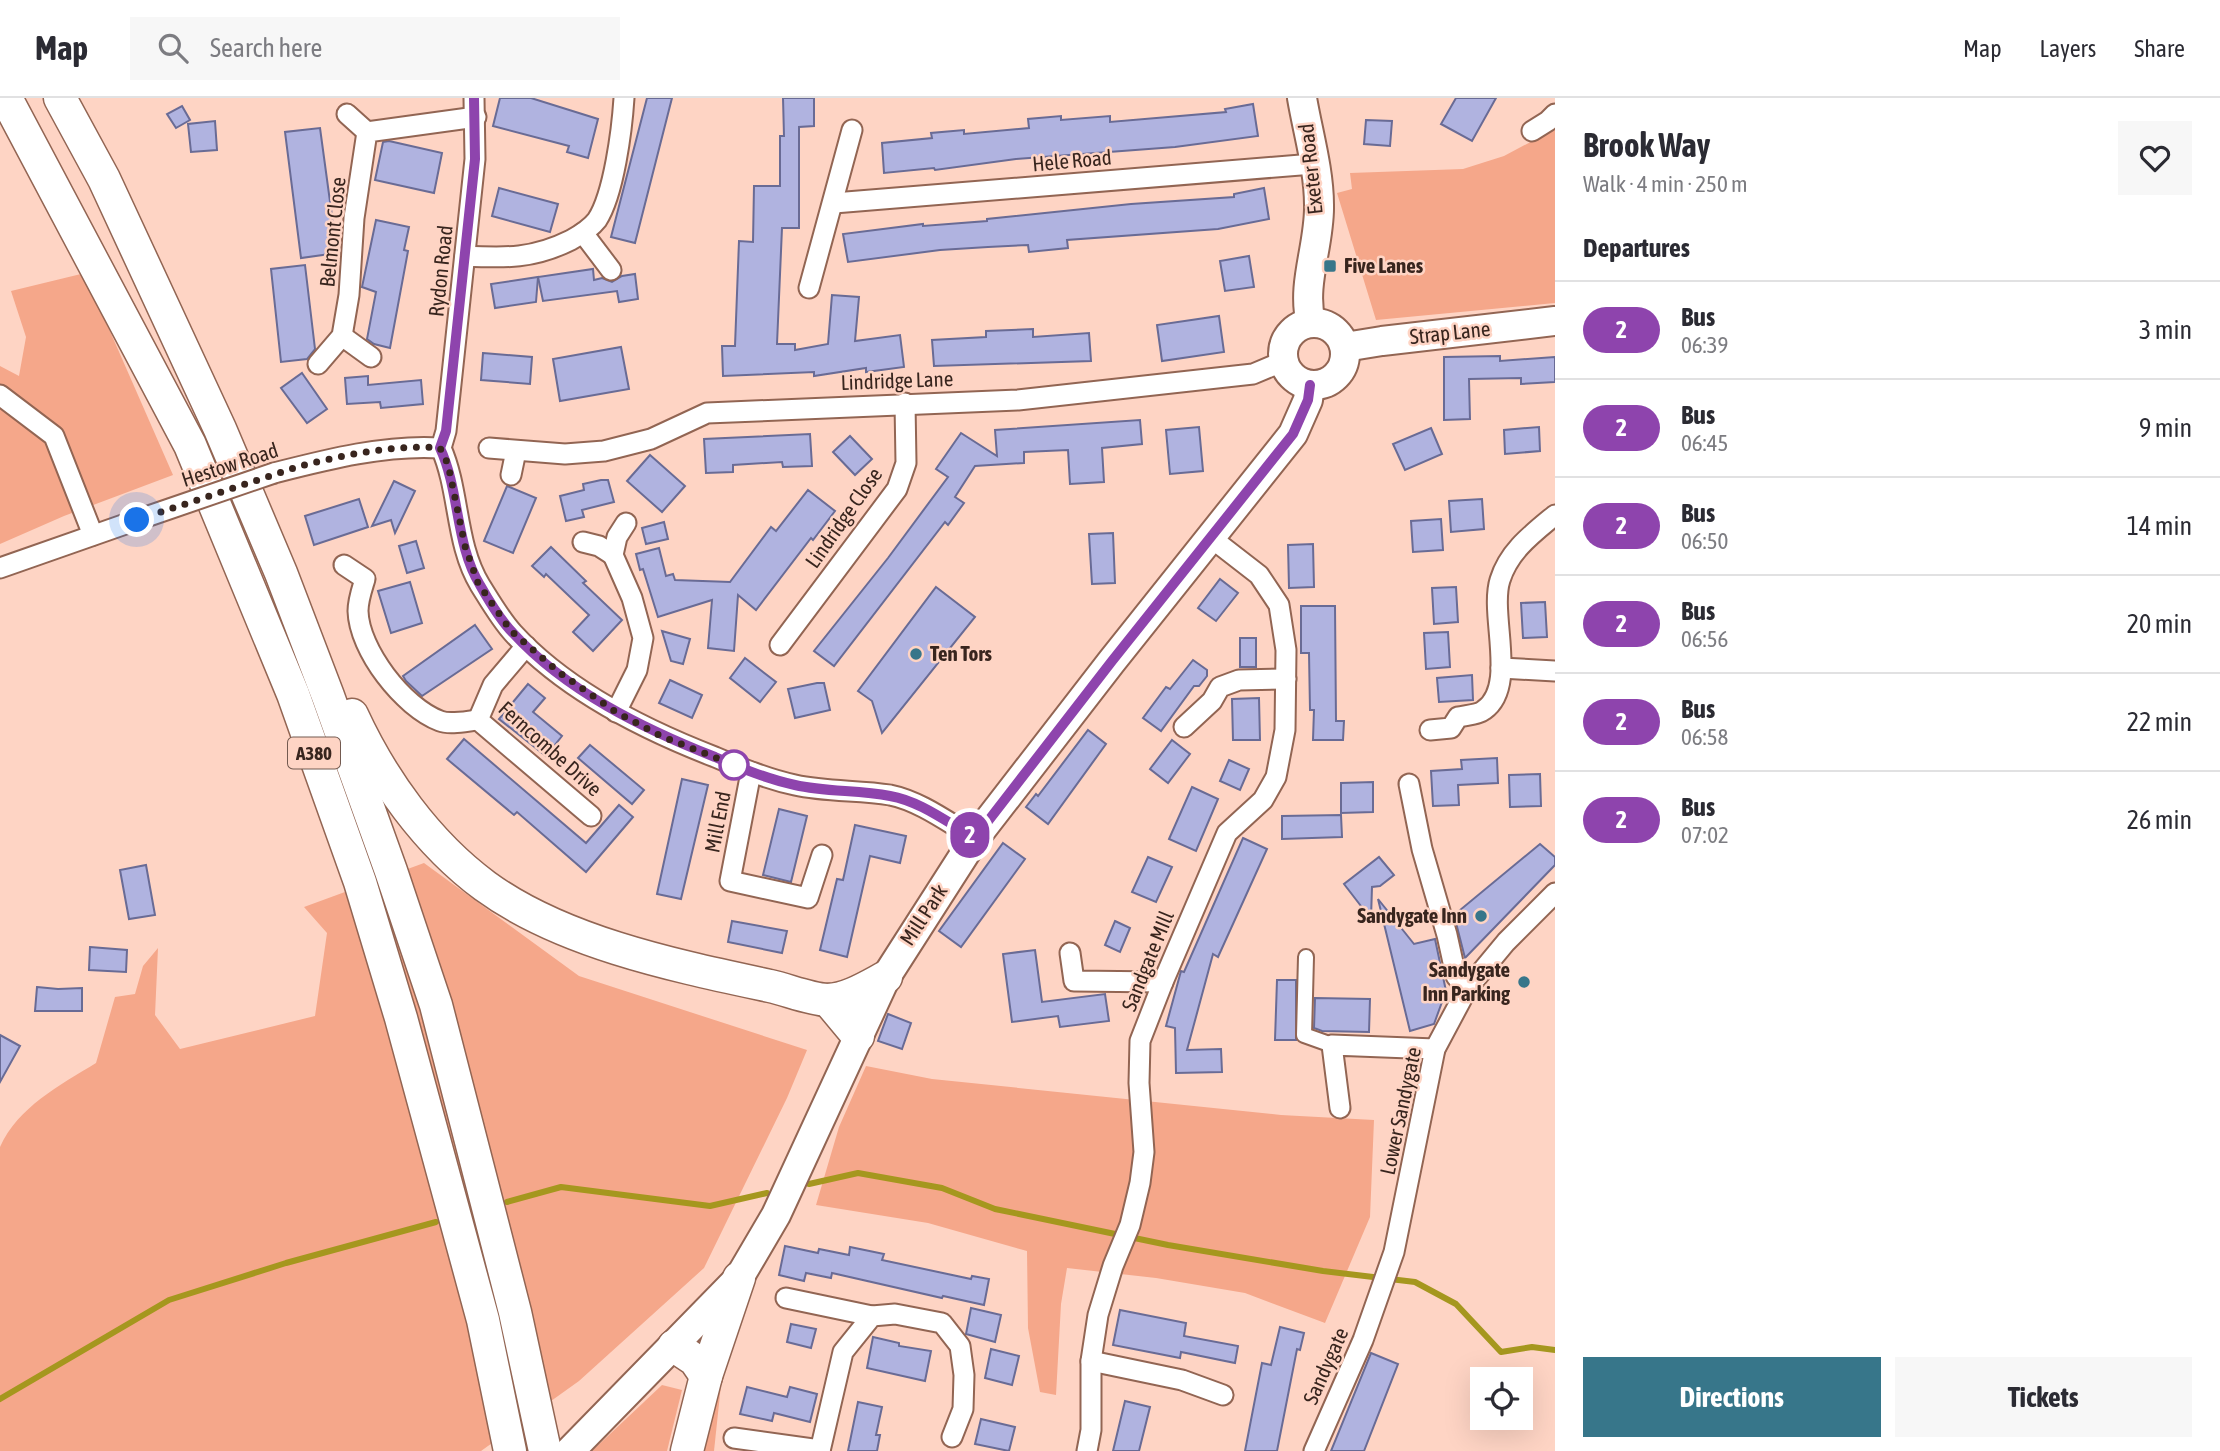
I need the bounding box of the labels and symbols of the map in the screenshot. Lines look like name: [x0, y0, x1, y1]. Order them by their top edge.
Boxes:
street label: Exeter Road: [1293, 122, 1327, 216]
street label: Hele Road: [1031, 145, 1113, 175]
street label: Belmont Close: [314, 176, 350, 288]
street label: Rydon Road: [423, 224, 457, 318]
place label: Five Lanes: [1344, 253, 1424, 277]
marker: Five Lanes: [1322, 258, 1338, 274]
street label: Strap Lane: [1408, 316, 1491, 348]
street label: Lindridge Lane: [840, 366, 954, 394]
street label: Hestow Road: [178, 437, 281, 491]
street label: Lindridge Close: [800, 463, 886, 572]
your location: [119, 502, 154, 537]
place label: Ten Tors: [930, 641, 993, 665]
marker: Ten Tors: [908, 646, 924, 662]
street label: Ferncombe Drive: [494, 696, 607, 801]
road number: A380: [288, 738, 340, 768]
unlabelled marker: [719, 750, 749, 780]
street label: Mill End: [699, 789, 735, 855]
line badge: 2: [947, 812, 993, 858]
street label: Mill Park: [895, 879, 952, 949]
place label: Sandygate Inn: [1357, 903, 1467, 927]
street label: Sandgate MIll: [1116, 907, 1178, 1014]
marker: Sandygate Inn: [1473, 908, 1489, 924]
place label: Sandygate Inn Parking: [1422, 957, 1511, 1005]
marker: Sandygate Inn Parking: [1516, 974, 1532, 990]
street label: Lower Sandygate: [1375, 1045, 1425, 1177]
street label: Sandygate: [1298, 1324, 1353, 1408]

